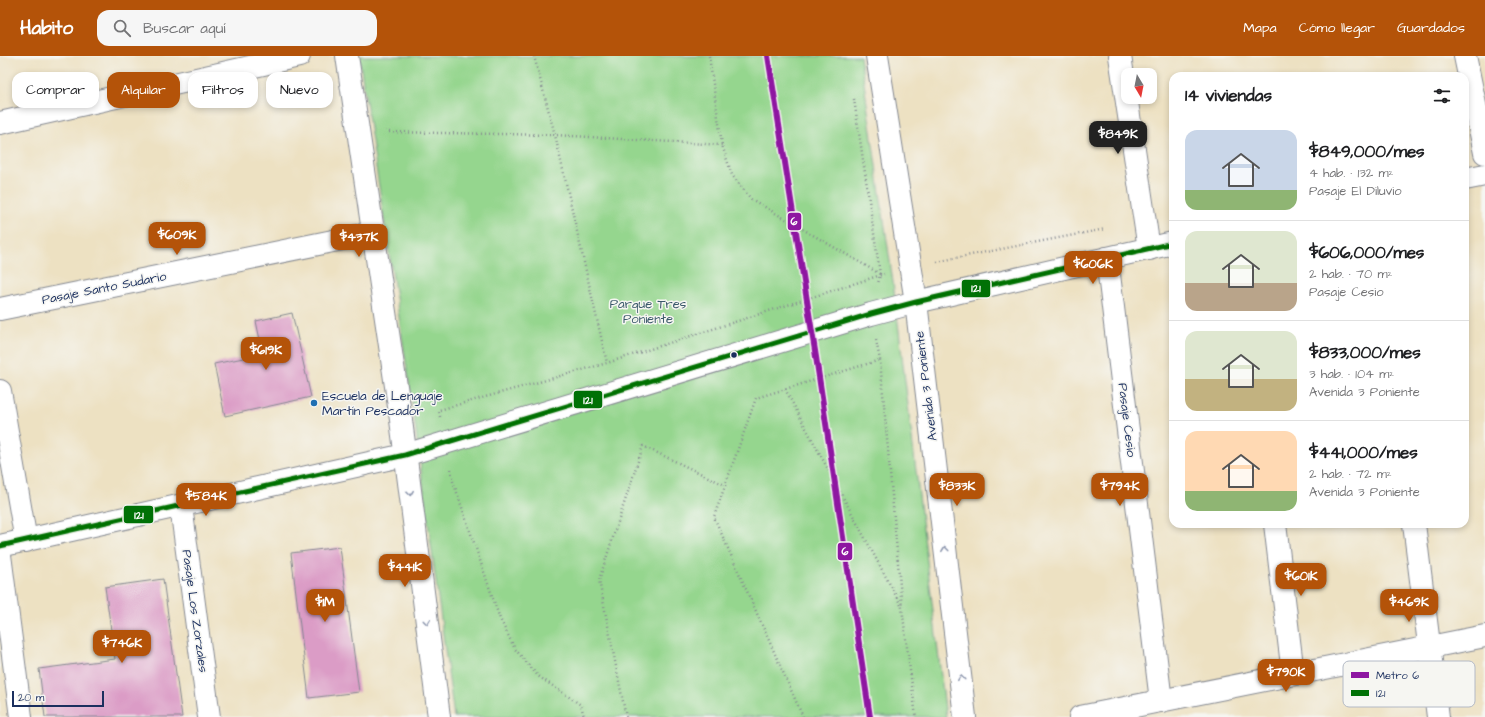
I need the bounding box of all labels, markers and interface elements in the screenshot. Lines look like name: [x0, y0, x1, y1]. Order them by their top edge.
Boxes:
search box: [97, 10, 377, 46]
text: Habito: [20, 15, 73, 42]
icon: search: [111, 17, 133, 39]
text: Buscar aquí: [143, 18, 226, 39]
text: Mapa: [1243, 18, 1277, 38]
text: Cómo llegar: [1299, 18, 1375, 38]
text: Guardados: [1397, 18, 1465, 38]
north arrow: [1121, 68, 1157, 104]
map controls: [1121, 68, 1157, 104]
chip: Comprar: [12, 72, 99, 108]
chip: Alquilar: [107, 72, 180, 108]
chip: Filtros: [188, 72, 258, 108]
chip: Nuevo: [266, 72, 333, 108]
text: 14 viviendas: [1185, 84, 1272, 108]
icon: filters: [1431, 85, 1453, 107]
pin: $849K: [1090, 121, 1146, 155]
text: $849K: [1098, 125, 1138, 143]
text: $849,000/mes: [1309, 140, 1425, 164]
icon: home: [1217, 146, 1265, 194]
text: 4 hab. · 132 m²: [1309, 164, 1393, 182]
text: Pasaje El Diluvio: [1309, 182, 1402, 200]
line badge: 6: [787, 212, 802, 231]
text: 6: [791, 214, 798, 229]
pin: $609K: [149, 222, 205, 256]
pin: $437K: [331, 224, 387, 258]
text: $609K: [158, 226, 196, 244]
text: $437K: [340, 228, 378, 246]
text: $606,000/mes: [1309, 241, 1424, 265]
icon: home: [1217, 247, 1265, 295]
pin: $606K: [1065, 251, 1121, 285]
text: $606K: [1073, 255, 1113, 273]
text: 2 hab. · 70 m²: [1309, 265, 1392, 283]
street label: Pasaje Santo Sudario: [40, 267, 168, 309]
line badge: I21: [961, 279, 991, 298]
text: I21: [971, 281, 981, 296]
text: Pasaje Cesio: [1309, 283, 1384, 301]
park label: Parque Tres Poniente: [610, 295, 687, 328]
street label: Avenida 3 Poniente: [910, 330, 942, 442]
pin: $619K: [238, 337, 294, 371]
text: $619K: [250, 341, 282, 359]
text: $833,000/mes: [1309, 341, 1421, 365]
icon: home: [1217, 347, 1265, 395]
unlabelled marker: [729, 350, 739, 360]
text: 3 hab. · 104 m²: [1309, 365, 1394, 383]
street label: Pasaje Cesio: [1114, 382, 1141, 459]
text: Avenida 3 Poniente: [1309, 383, 1420, 401]
place label: Escuela de Lenguaje Martín Pescador: [322, 387, 443, 420]
line badge: I21: [573, 390, 603, 409]
text: I21: [583, 393, 593, 408]
marker: Escuela de Lenguaje Martín Pescador: [309, 398, 319, 408]
text: $441,000/mes: [1309, 441, 1418, 465]
icon: home: [1217, 447, 1265, 495]
text: 2 hab. · 72 m²: [1309, 465, 1392, 483]
pin: $833K: [929, 473, 985, 507]
pin: $794K: [1092, 473, 1148, 507]
text: $833K: [939, 477, 975, 495]
text: $794K: [1100, 477, 1140, 495]
pin: $584K: [178, 483, 234, 517]
text: Avenida 3 Poniente: [1309, 483, 1420, 501]
text: $584K: [185, 487, 227, 505]
one-way arrow: [406, 490, 415, 496]
line badge: I21: [123, 505, 154, 524]
text: I21: [134, 508, 144, 523]
line badge: 6: [837, 542, 853, 561]
text: 6: [842, 544, 849, 559]
one-way arrow: [941, 546, 950, 552]
street label: Pasaje Los Zorzales: [177, 548, 213, 674]
pin: $441K: [377, 554, 433, 588]
text: $441K: [388, 558, 422, 576]
pin: $601K: [1273, 563, 1329, 597]
text: $601K: [1284, 567, 1318, 585]
pin: $1M: [306, 589, 344, 623]
pin: $469K: [1381, 589, 1437, 623]
text: $1M: [315, 593, 335, 611]
text: $469K: [1389, 593, 1429, 611]
one-way arrow: [422, 619, 431, 625]
pin: $746K: [94, 630, 150, 664]
text: $746K: [102, 634, 142, 652]
pin: $790K: [1258, 659, 1314, 693]
legend: [1343, 661, 1475, 707]
text: $790K: [1267, 663, 1305, 681]
text: Metro 6: [1376, 668, 1419, 683]
one-way arrow: [957, 675, 966, 681]
text: I21: [1376, 686, 1386, 701]
scale bar: [12, 689, 104, 708]
text: 20 m: [18, 690, 44, 705]

